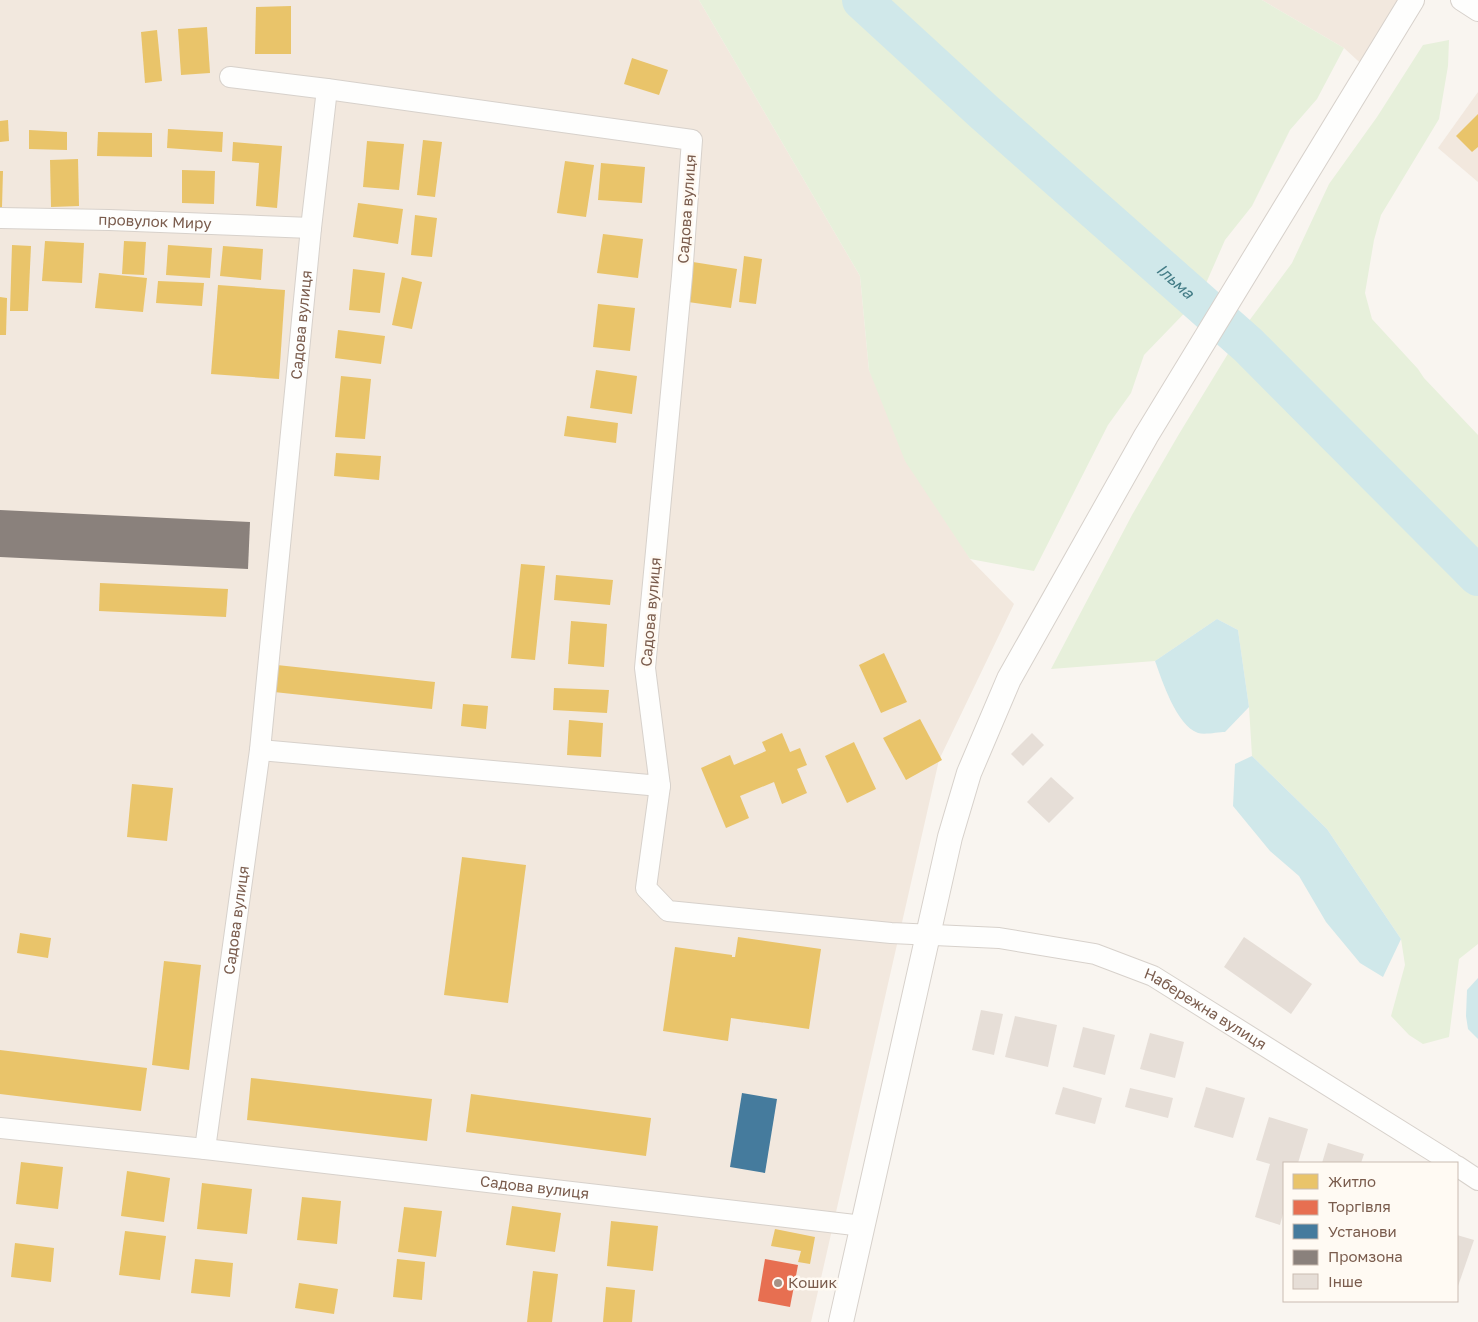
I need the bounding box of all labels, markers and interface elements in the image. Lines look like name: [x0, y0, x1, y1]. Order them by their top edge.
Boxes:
street label: Садова вулиця: [673, 154, 699, 264]
street label: провулок Миру: [98, 210, 212, 232]
water label: Ільма: [1153, 259, 1199, 303]
street label: Садова вулиця: [286, 269, 315, 380]
street label: Садова вулиця: [636, 557, 664, 667]
street label: Садова вулиця: [219, 864, 252, 976]
street label: Набережна вулиця: [1142, 964, 1270, 1053]
legend: [1283, 1162, 1458, 1302]
street label: Садова вулиця: [479, 1171, 590, 1202]
text: Житло: [1328, 1172, 1376, 1190]
text: Торгівля: [1328, 1197, 1391, 1215]
text: Установи: [1328, 1222, 1397, 1240]
text: Промзона: [1328, 1247, 1403, 1265]
text: Інше: [1328, 1272, 1363, 1290]
place label: Кошик: [788, 1273, 838, 1291]
marker: Кошик: [772, 1277, 784, 1289]

